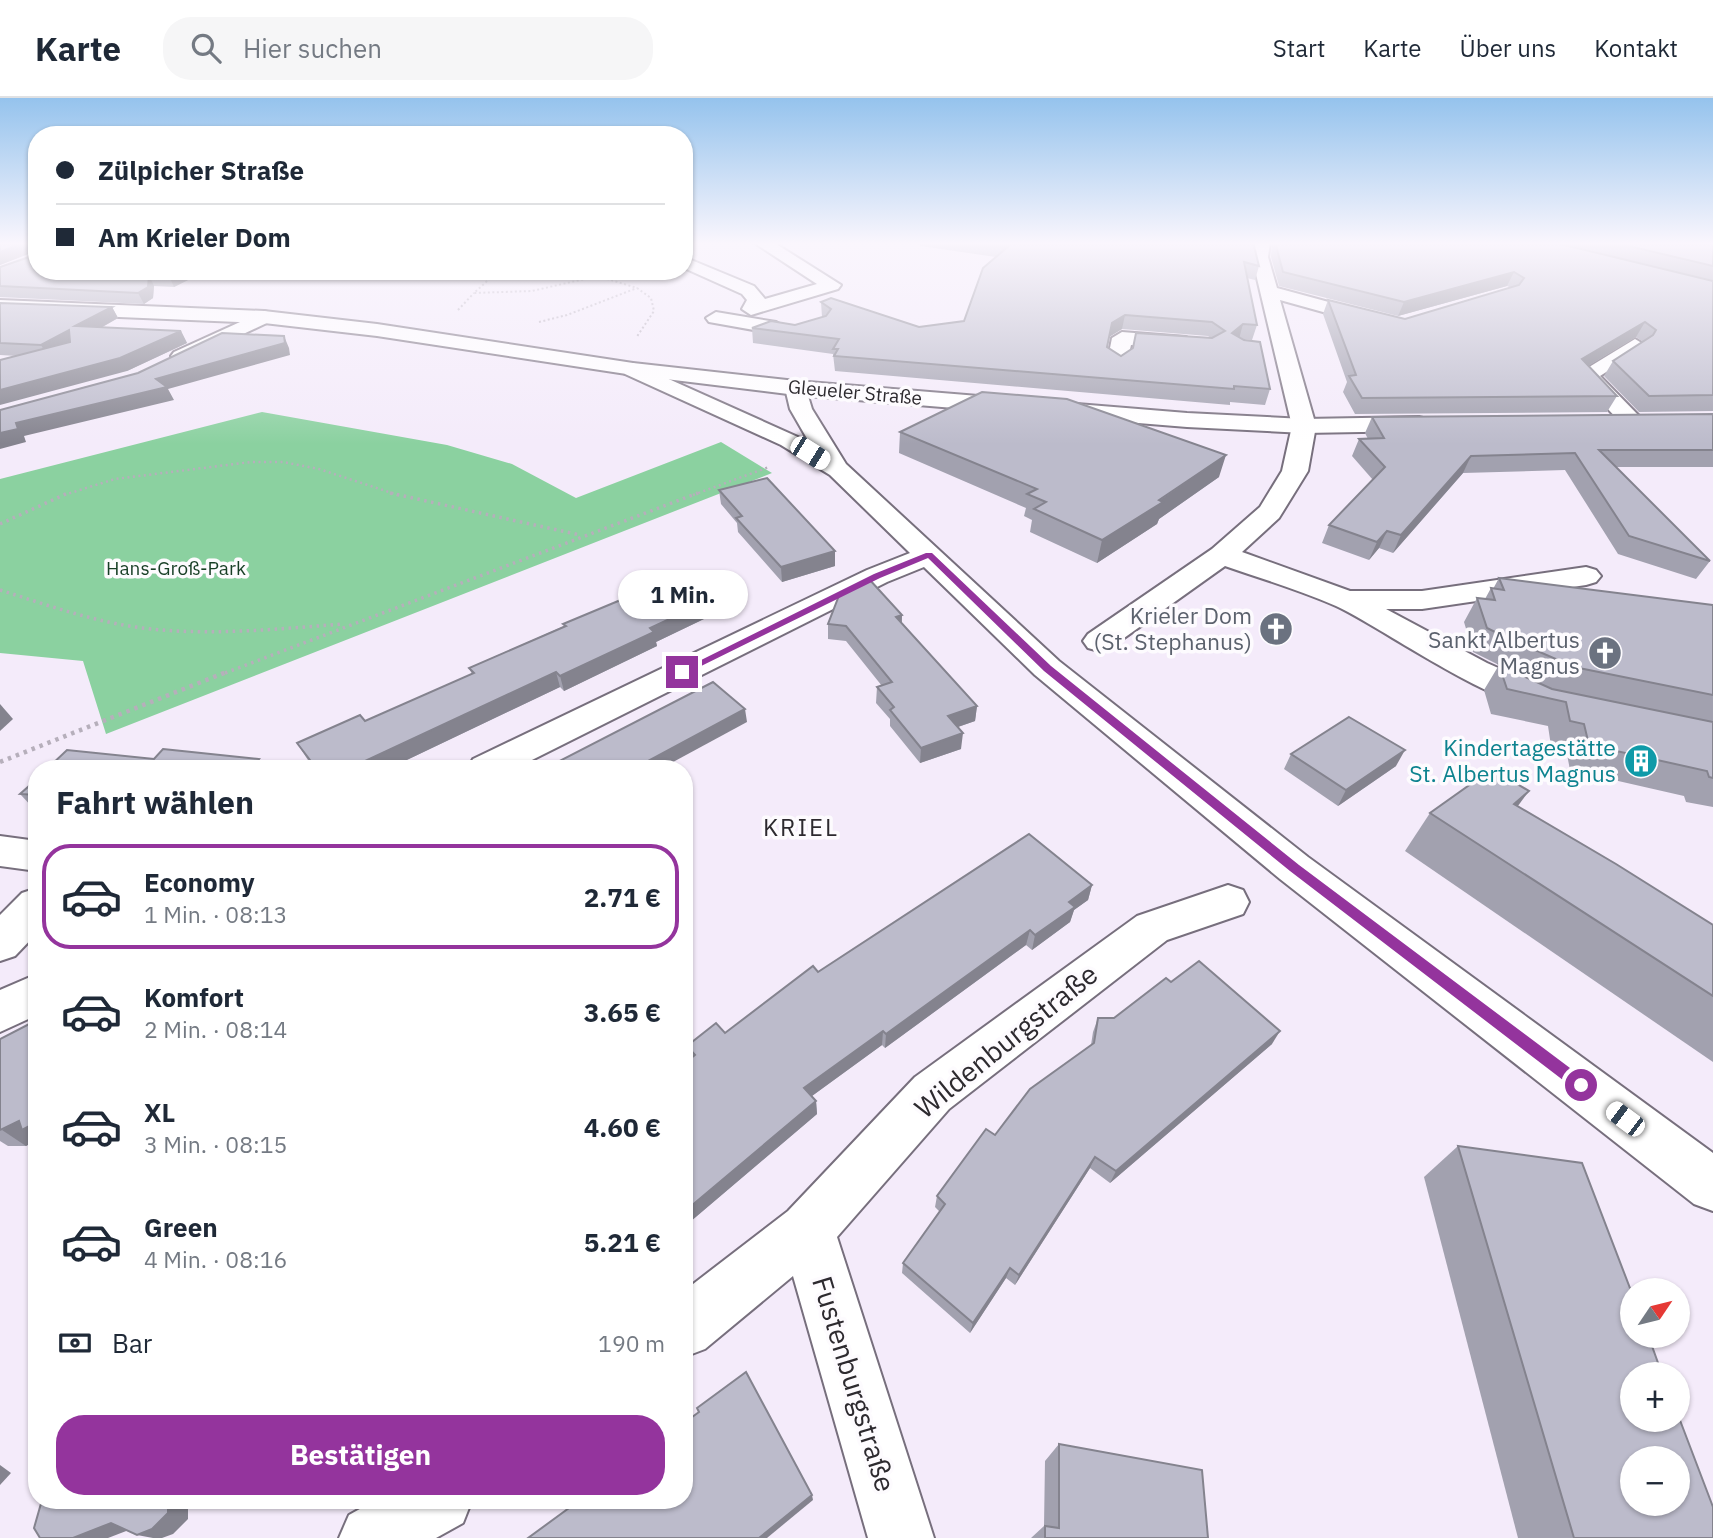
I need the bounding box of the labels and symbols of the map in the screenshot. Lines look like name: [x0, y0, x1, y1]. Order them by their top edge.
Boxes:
street label: Gleueler Straße: [787, 374, 923, 410]
car: [787, 433, 834, 473]
park label: Hans-Groß-Park: [106, 556, 246, 580]
callout: 1 Min.: [617, 570, 747, 620]
place label: Krieler Dom (St. Stephanus): [1093, 600, 1252, 656]
church icon: Krieler Dom (St. Stephanus): [1257, 610, 1295, 648]
place label: Sankt Albertus Magnus: [1428, 624, 1580, 680]
church icon: Sankt Albertus Magnus: [1586, 634, 1624, 672]
route end: [666, 656, 698, 688]
place label: Kindertagestätte St. Albertus Magnus: [1409, 732, 1616, 788]
building icon: Kindertagestätte St. Albertus Magnus: [1622, 742, 1660, 780]
district label: KRIEL: [763, 811, 839, 843]
street label: Wildenburgstraße: [906, 955, 1105, 1126]
route start: [1565, 1069, 1597, 1101]
car: [1602, 1098, 1649, 1140]
street label: Fustenburgstraße: [804, 1272, 905, 1496]
north arrow: [1620, 1278, 1690, 1348]

